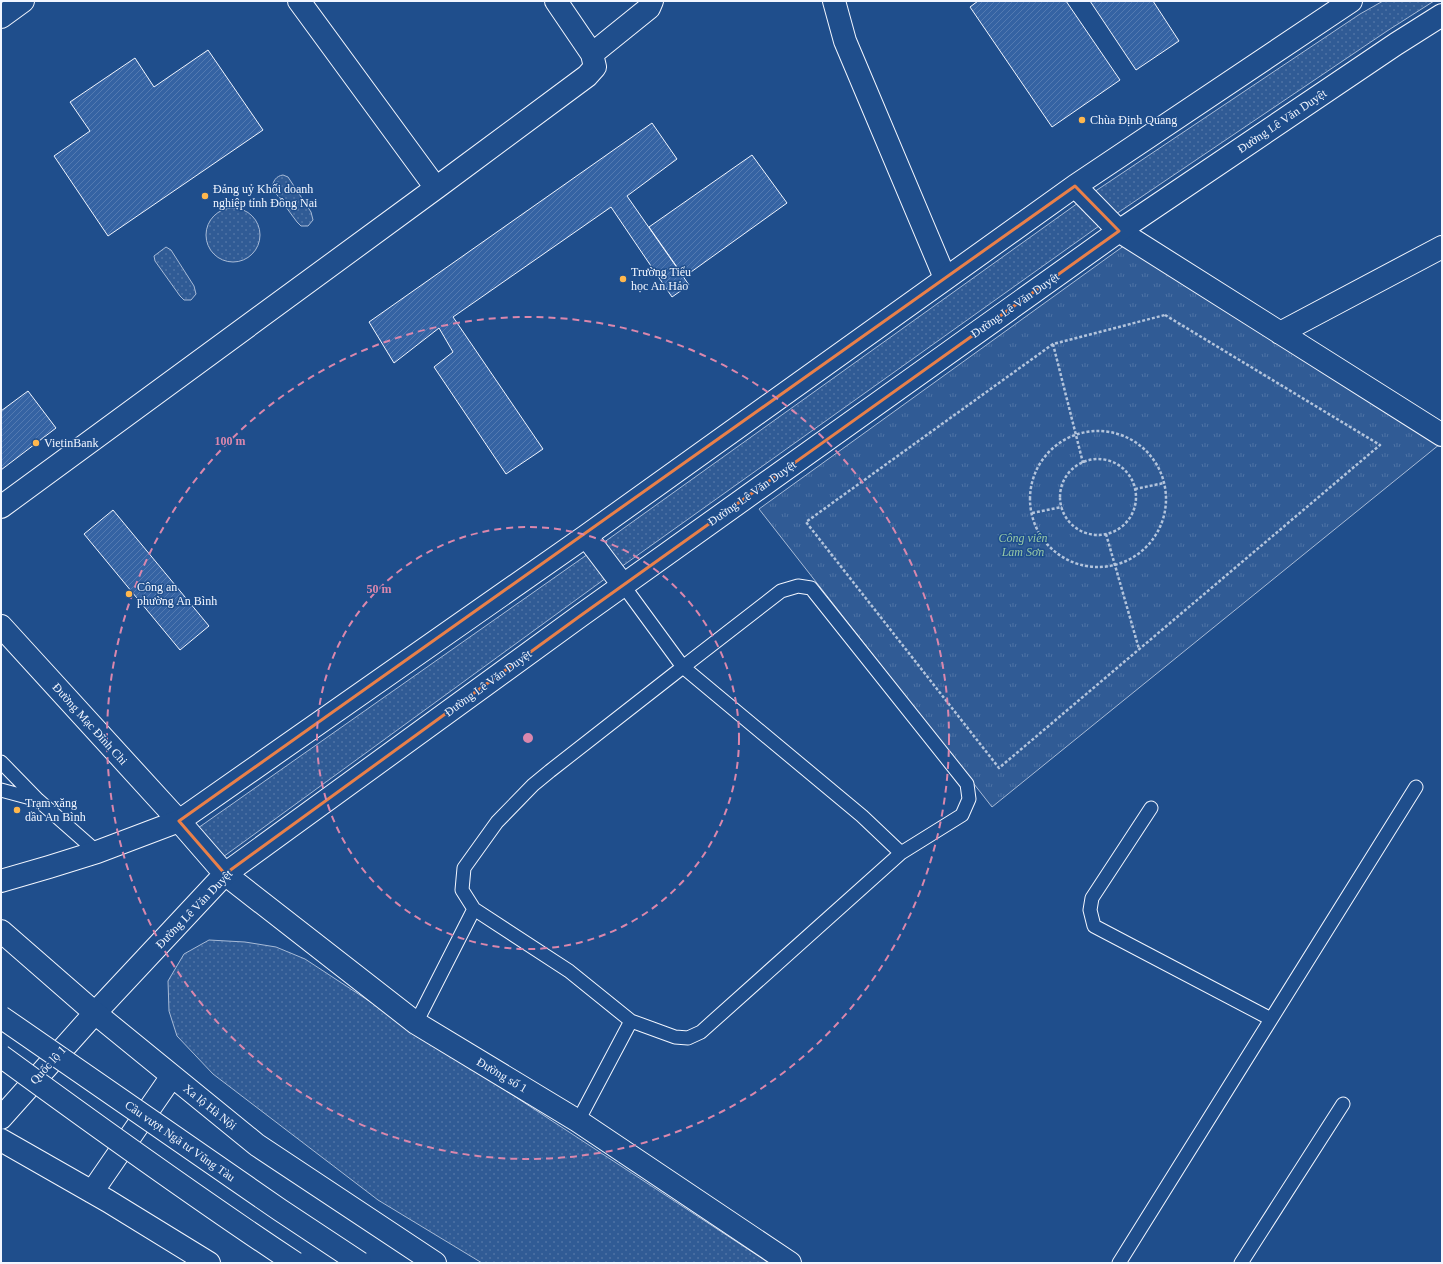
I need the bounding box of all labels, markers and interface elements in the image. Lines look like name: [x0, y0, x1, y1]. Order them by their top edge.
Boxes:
street label: Đường Lê Văn Duyệt: [1235, 86, 1330, 156]
place label: Chùa Định Quang: [1090, 113, 1177, 127]
marker: Chùa Định Quang: [1077, 115, 1087, 125]
place label: Đảng uỷ Khối doanh nghiệp tỉnh Đồng Nai: [213, 182, 318, 210]
marker: Đảng uỷ Khối doanh nghiệp tỉnh Đồng Nai: [200, 191, 210, 201]
place label: Trường Tiểu học An Hảo: [631, 265, 691, 293]
street label: Đường Lê Văn Duyệt: [968, 269, 1062, 341]
marker: Trường Tiểu học An Hảo: [618, 274, 628, 284]
text: 100 m: [215, 434, 246, 448]
place label: VietinBank: [44, 436, 99, 450]
marker: VietinBank: [31, 438, 41, 448]
street label: Đường Lê Văn Duyệt: [705, 457, 799, 529]
park label: Công viên Lam Sơn: [999, 531, 1048, 559]
place label: Công an phường An Bình: [137, 580, 217, 608]
text: 50 m: [367, 582, 392, 596]
marker: Công an phường An Bình: [124, 589, 134, 599]
street label: Đường Lê Văn Duyệt: [442, 646, 535, 719]
street label: Đường Mạc Đĩnh Chi: [50, 680, 131, 768]
centre of rings: [521, 731, 535, 745]
place label: Trạm xăng dầu An Bình: [25, 796, 86, 824]
marker: Trạm xăng dầu An Bình: [12, 805, 22, 815]
street label: Đường Lê Văn Duyệt: [153, 866, 236, 951]
street label: Quốc lộ 1: [27, 1043, 69, 1087]
street label: Đường số 1: [474, 1055, 530, 1095]
street label: Xa lộ Hà Nội: [181, 1081, 240, 1133]
street label: Cầu vượt Ngã tư Vũng Tàu: [122, 1098, 238, 1184]

